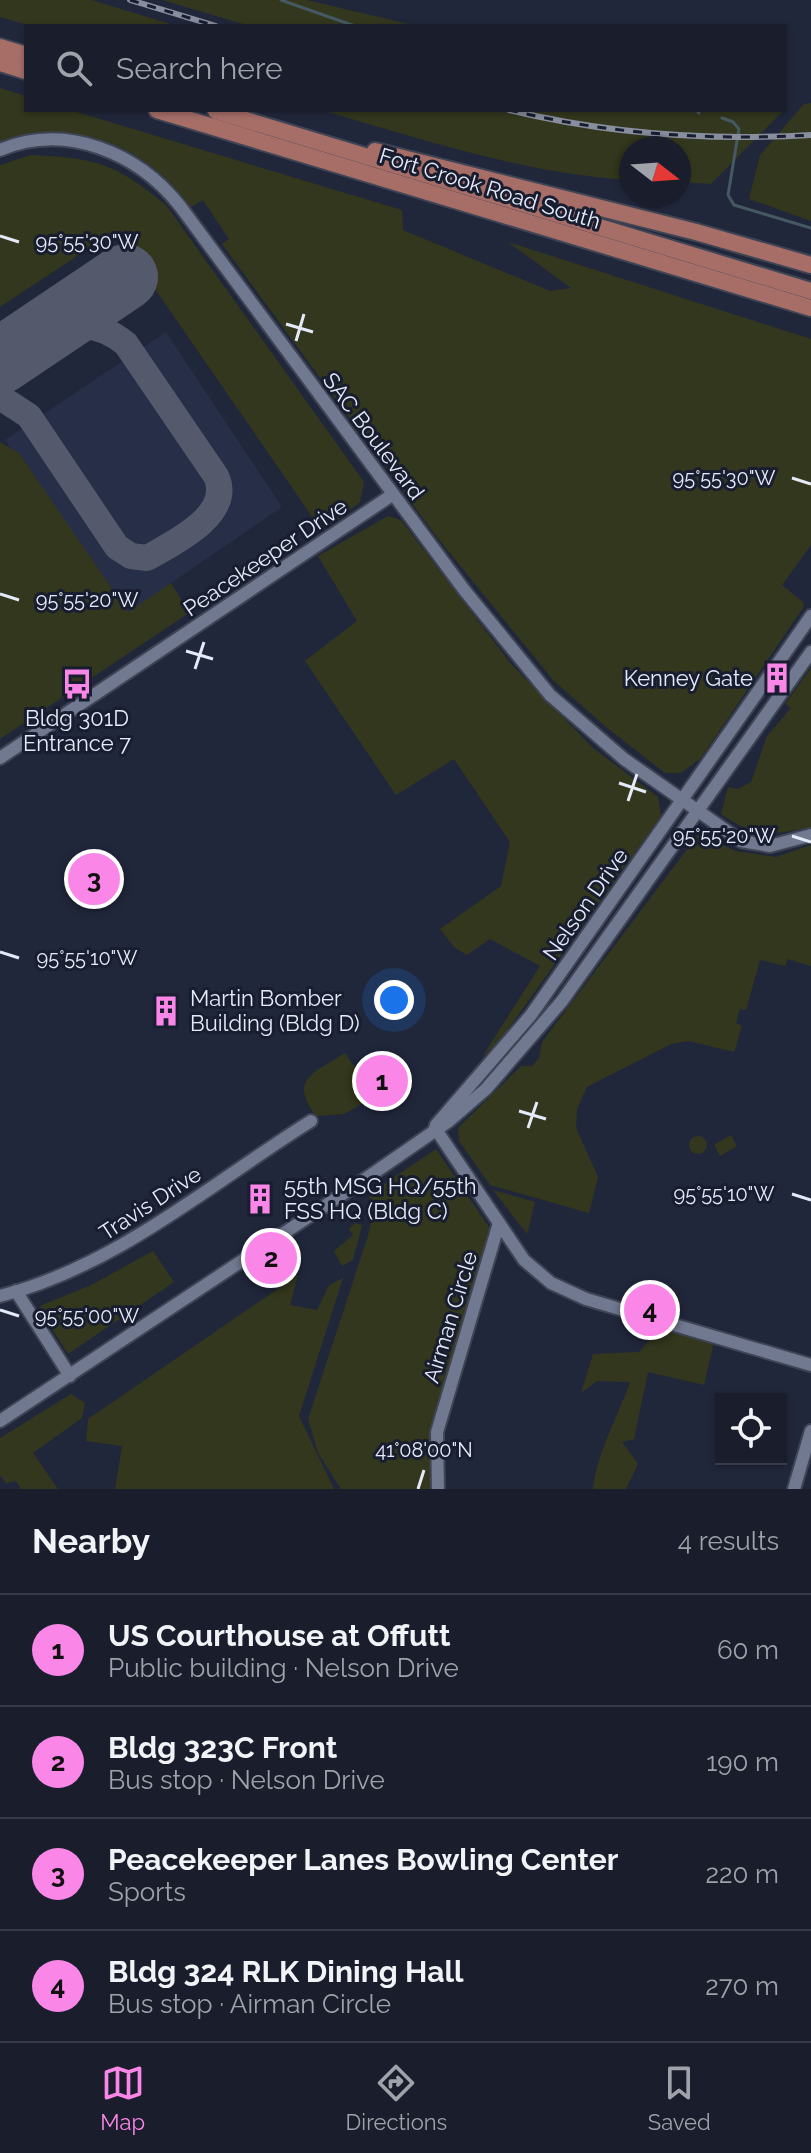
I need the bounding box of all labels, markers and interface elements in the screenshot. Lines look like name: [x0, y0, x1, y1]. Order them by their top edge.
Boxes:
search box: [24, 24, 787, 112]
icon: search: [52, 46, 96, 90]
text: Search here: [116, 51, 283, 86]
north arrow: [619, 136, 691, 208]
street label: Fort Crook Road South: [376, 142, 604, 234]
text: 95°55'30"W: [36, 230, 138, 254]
street label: SAC Boulevard: [318, 367, 430, 505]
text: 95°55'30"W: [673, 466, 775, 490]
street label: Peacekeeper Drive: [178, 493, 352, 621]
text: 95°55'20"W: [36, 588, 138, 612]
building icon: Kenney Gate: [760, 661, 794, 695]
place label: Kenney Gate: [624, 665, 753, 691]
bus stop icon: Bldg 301D Entrance 7: [60, 667, 94, 701]
place label: Bldg 301D Entrance 7: [23, 705, 131, 756]
text: 95°55'20"W: [673, 824, 775, 848]
street label: Nelson Drive: [537, 843, 633, 965]
pin: 3: [68, 849, 120, 909]
text: 95°55'10"W: [37, 946, 137, 970]
your location: [374, 980, 414, 1020]
place label: Martin Bomber Building (Bldg D): [190, 985, 360, 1036]
building icon: Martin Bomber Building (Bldg D): [149, 994, 183, 1028]
pin: 1: [356, 1051, 408, 1111]
street label: Travis Drive: [94, 1160, 206, 1245]
place label: 55th MSG HQ/55th FSS HQ (Bldg C): [284, 1173, 477, 1224]
building icon: 55th MSG HQ/55th FSS HQ (Bldg C): [243, 1182, 277, 1216]
text: 95°55'10"W: [674, 1182, 774, 1206]
pin: 2: [245, 1228, 297, 1288]
street label: Airman Circle: [418, 1248, 482, 1386]
pin: 4: [624, 1280, 676, 1340]
text: 95°55'00"W: [35, 1304, 139, 1328]
map controls: [715, 1393, 787, 1465]
button: locate: [715, 1393, 787, 1465]
text: 41°08'00"N: [375, 1438, 473, 1462]
text: Nearby: [32, 1521, 150, 1561]
text: 4 results: [678, 1526, 779, 1556]
text: US Courthouse at Offutt: [108, 1618, 451, 1653]
text: 1: [52, 1635, 64, 1665]
text: 60 m: [717, 1635, 779, 1665]
text: Public building · Nelson Drive: [108, 1653, 459, 1683]
text: Bldg 323C Front: [108, 1730, 337, 1765]
text: 2: [51, 1747, 65, 1777]
text: 190 m: [706, 1747, 779, 1777]
text: Bus stop · Nelson Drive: [108, 1765, 385, 1795]
text: Peacekeeper Lanes Bowling Center: [108, 1842, 618, 1877]
text: 3: [51, 1859, 65, 1889]
text: 220 m: [705, 1859, 779, 1889]
text: Sports: [108, 1877, 186, 1907]
text: Bldg 324 RLK Dining Hall: [108, 1954, 463, 1989]
text: 4: [51, 1971, 65, 2001]
text: 270 m: [705, 1971, 779, 2001]
text: Bus stop · Airman Circle: [108, 1989, 391, 2019]
tab: Map: [100, 2061, 145, 2135]
tab: Directions: [346, 2061, 447, 2135]
tab: Saved: [648, 2061, 711, 2135]

